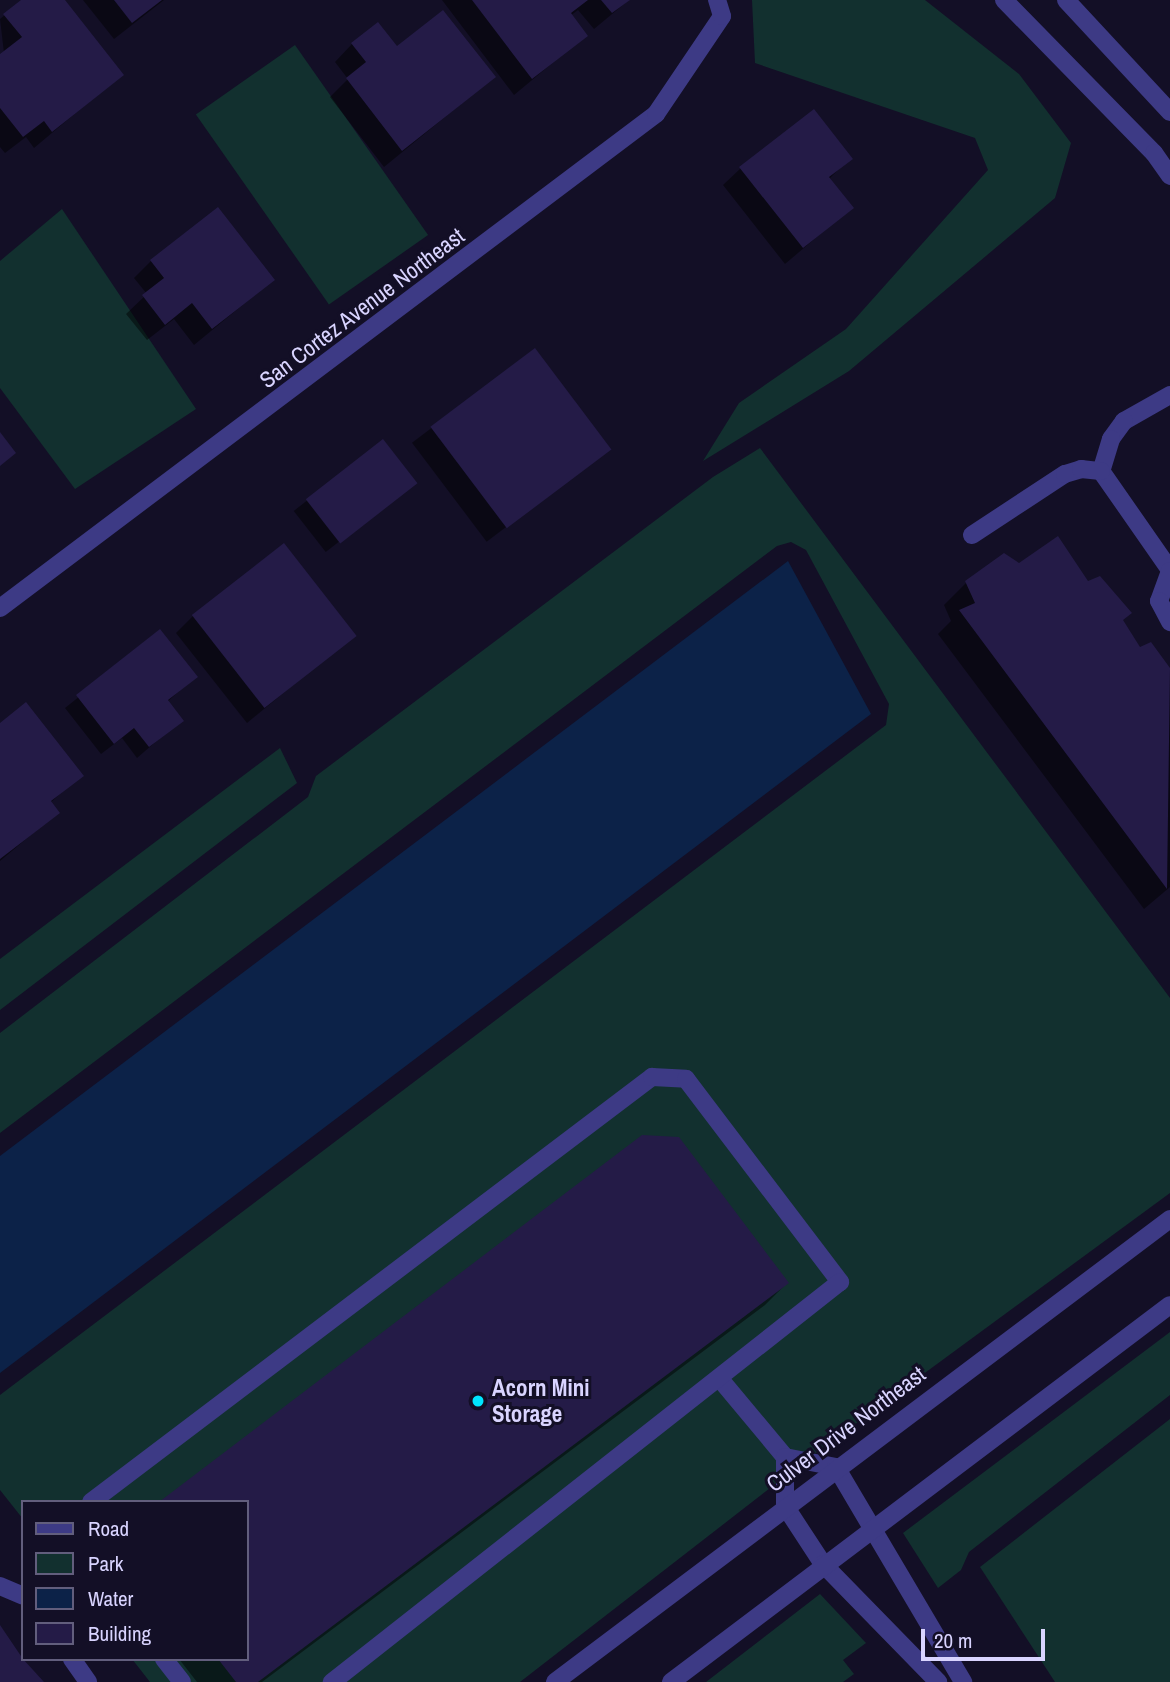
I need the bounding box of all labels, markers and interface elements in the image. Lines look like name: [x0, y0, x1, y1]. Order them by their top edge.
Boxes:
street label: San Cortez Avenue Northeast: [254, 222, 470, 394]
street label: Culver Drive Northeast: [761, 1360, 931, 1498]
place label: Acorn Mini Storage: [492, 1374, 589, 1428]
marker: Acorn Mini Storage: [470, 1393, 486, 1409]
legend: [21, 1500, 248, 1661]
text: Road: [88, 1514, 129, 1543]
text: Park: [88, 1549, 123, 1578]
text: Water: [88, 1584, 133, 1613]
scale bar: [925, 1616, 1049, 1660]
text: Building: [88, 1619, 151, 1648]
text: 20 m: [934, 1626, 972, 1655]

